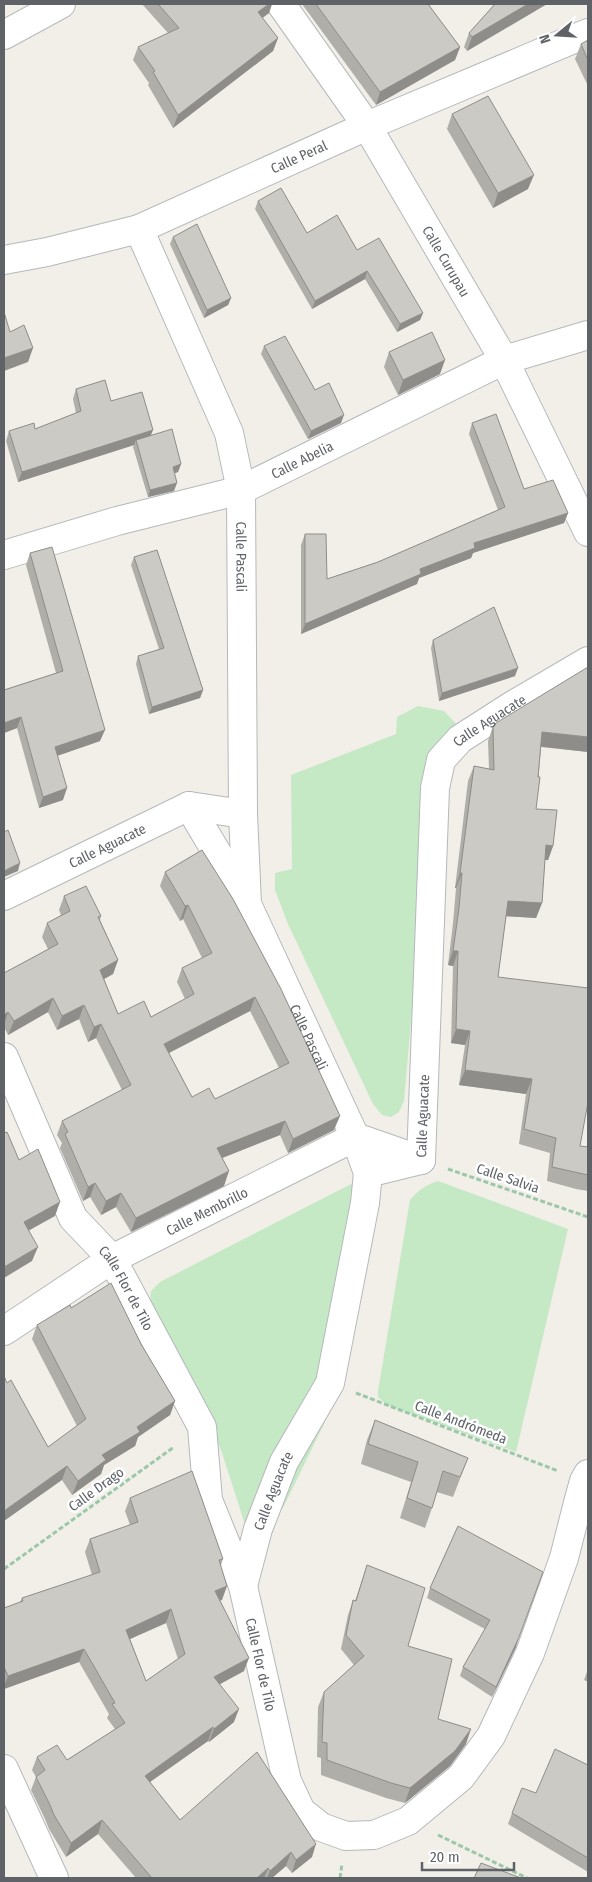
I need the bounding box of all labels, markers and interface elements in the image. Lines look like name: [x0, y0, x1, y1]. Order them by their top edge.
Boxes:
north arrow: [532, 10, 582, 60]
text: N: [536, 32, 554, 45]
street label: Calle Peral: [268, 137, 330, 177]
street label: Calle Curupau: [418, 223, 473, 300]
street label: Calle Abelia: [268, 438, 336, 483]
street label: Calle Pascali: [232, 521, 250, 592]
street label: Calle Aguacate: [449, 691, 529, 750]
street label: Calle Aguacate: [66, 820, 149, 872]
street label: Calle Pascali: [286, 1002, 331, 1073]
street label: Calle Aguacate: [413, 1074, 433, 1158]
street label: Calle Salvia: [474, 1160, 541, 1197]
street label: Calle Membrillo: [163, 1184, 251, 1239]
street label: Calle Flor de Tilo: [95, 1242, 157, 1334]
street label: Calle Andrómeda: [412, 1397, 509, 1448]
street label: Calle Aguacate: [250, 1449, 297, 1533]
street label: Calle Drago: [65, 1464, 127, 1515]
street label: Calle Flor de Tilo: [241, 1616, 279, 1713]
scale bar: [422, 1840, 514, 1872]
text: 20 m: [430, 1848, 460, 1866]

